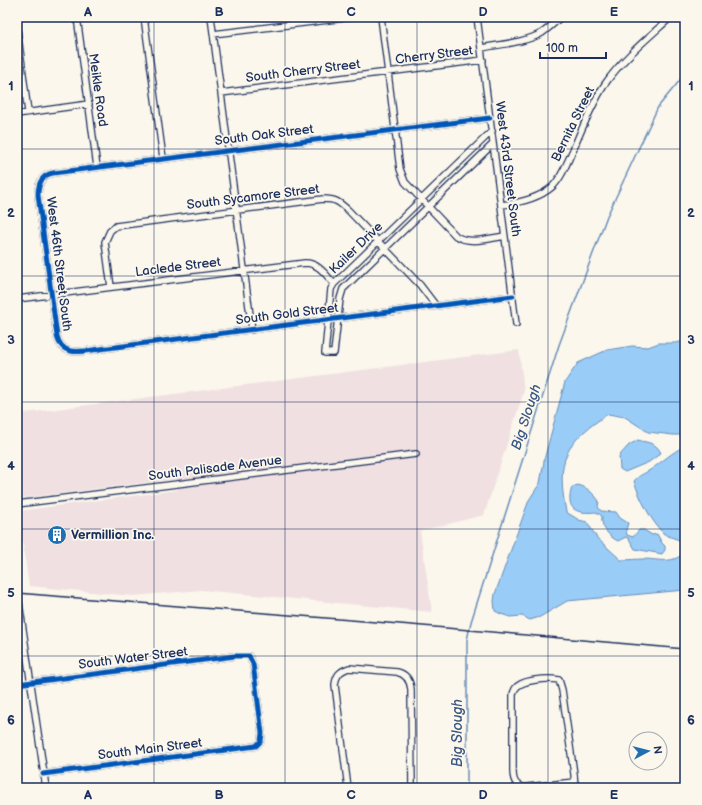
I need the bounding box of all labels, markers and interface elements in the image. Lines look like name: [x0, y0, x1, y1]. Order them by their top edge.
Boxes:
text: A: [83, 4, 92, 20]
text: B: [214, 4, 224, 20]
text: C: [346, 4, 356, 20]
text: D: [478, 4, 488, 20]
text: E: [610, 4, 619, 20]
scale bar: [540, 34, 606, 60]
text: 100 m: [546, 41, 578, 56]
street label: Cherry Street: [394, 42, 474, 68]
street label: Meikle Road: [85, 52, 111, 128]
street label: South Cherry Street: [245, 56, 361, 86]
text: 1: [8, 78, 14, 94]
text: 1: [688, 78, 694, 94]
street label: Bernita Street: [548, 84, 598, 164]
street label: West 43rd Street South: [492, 100, 524, 238]
street label: South Oak Street: [214, 121, 314, 149]
street label: South Sycamore Street: [186, 181, 320, 213]
street label: West 46th Street South: [43, 196, 75, 332]
text: 2: [7, 205, 15, 221]
text: 2: [687, 205, 695, 221]
street label: Kailer Drive: [326, 218, 386, 277]
street label: Laclede Street: [134, 254, 222, 280]
street label: South Gold Street: [235, 300, 339, 328]
text: 3: [7, 332, 15, 348]
text: 3: [687, 332, 695, 348]
water label: Big Slough: [507, 382, 545, 452]
street label: South Palisade Avenue: [147, 452, 283, 484]
text: 4: [7, 458, 15, 474]
text: 4: [687, 458, 695, 474]
building icon: Vermillion Inc.: [46, 524, 68, 546]
place label: Vermillion Inc.: [71, 527, 154, 543]
text: 5: [7, 585, 15, 601]
text: 5: [687, 585, 695, 601]
street label: South Water Street: [77, 643, 189, 673]
water label: Big Slough: [449, 699, 466, 767]
text: 6: [7, 712, 15, 728]
text: 6: [687, 712, 695, 728]
north arrow: [628, 731, 668, 771]
street label: South Main Street: [97, 735, 203, 763]
text: N: [650, 745, 664, 755]
text: A: [83, 787, 92, 803]
text: B: [214, 787, 224, 803]
text: C: [346, 787, 356, 803]
text: D: [478, 787, 488, 803]
text: E: [610, 787, 619, 803]

